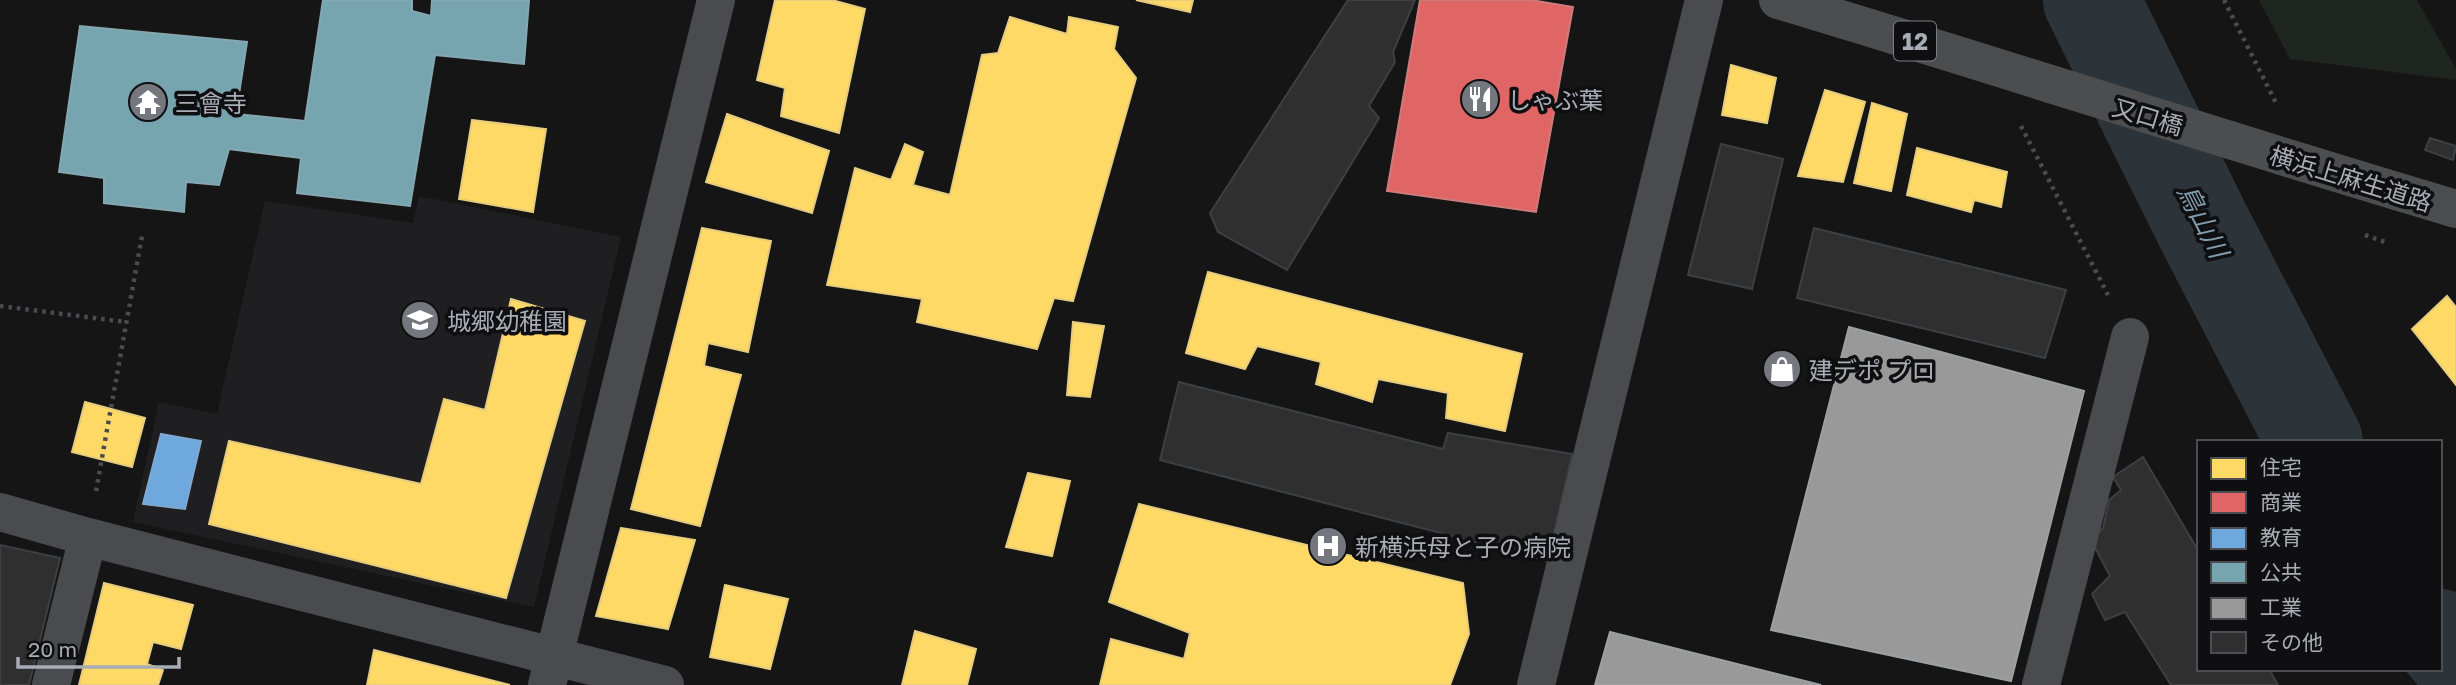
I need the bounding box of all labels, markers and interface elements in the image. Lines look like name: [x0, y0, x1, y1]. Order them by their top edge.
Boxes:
road number: 12: [1894, 22, 1936, 60]
restaurant icon: しゃぶ葉: [1459, 78, 1501, 120]
temple icon: 三會寺: [127, 81, 169, 123]
place label: しゃぶ葉: [1507, 85, 1603, 114]
place label: 三會寺: [175, 88, 247, 117]
street label: 又口橋: [2109, 92, 2187, 140]
street label: 横浜上麻生道路: [2266, 140, 2436, 216]
water label: 鳥山川: [2171, 179, 2236, 265]
school or university icon: 城郷幼稚園: [399, 299, 441, 341]
place label: 城郷幼稚園: [447, 306, 567, 335]
shop icon: 建デポ プロ: [1761, 348, 1803, 390]
place label: 建デポ プロ: [1809, 355, 1935, 384]
legend: [2197, 440, 2442, 671]
text: 住宅: [2260, 454, 2302, 480]
text: 商業: [2260, 489, 2302, 515]
text: 教育: [2260, 524, 2302, 550]
hospital icon: 新横浜母と子の病院: [1307, 525, 1349, 567]
place label: 新横浜母と子の病院: [1355, 532, 1571, 561]
text: 公共: [2260, 559, 2302, 585]
text: 工業: [2260, 594, 2302, 620]
scale bar: [18, 626, 178, 670]
text: その他: [2260, 629, 2323, 655]
text: 20 m: [28, 636, 77, 662]

